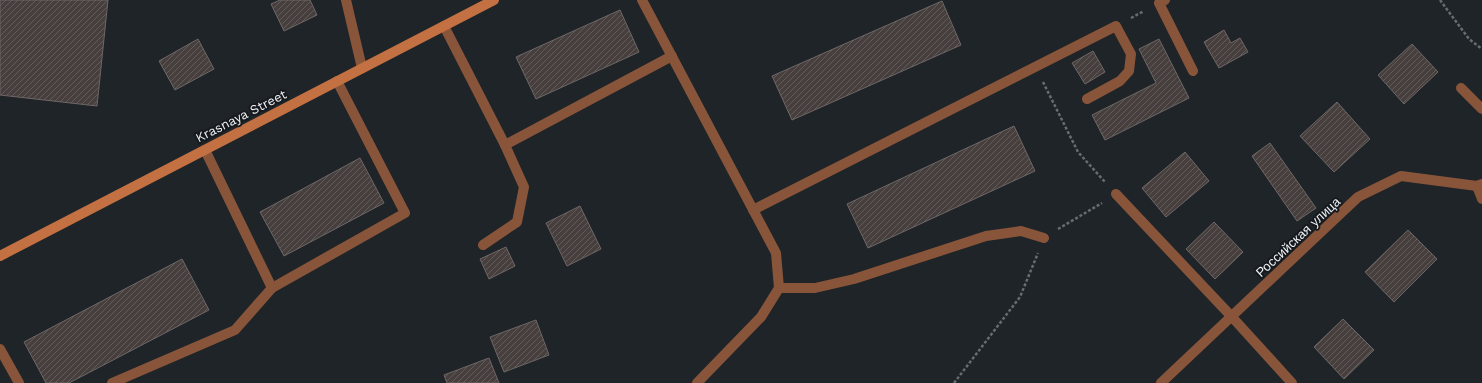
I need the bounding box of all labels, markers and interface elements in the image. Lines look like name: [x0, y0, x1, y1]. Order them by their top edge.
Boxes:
street label: Krasnaya Street: [193, 86, 289, 145]
street label: Российская улица: [1253, 194, 1344, 280]

